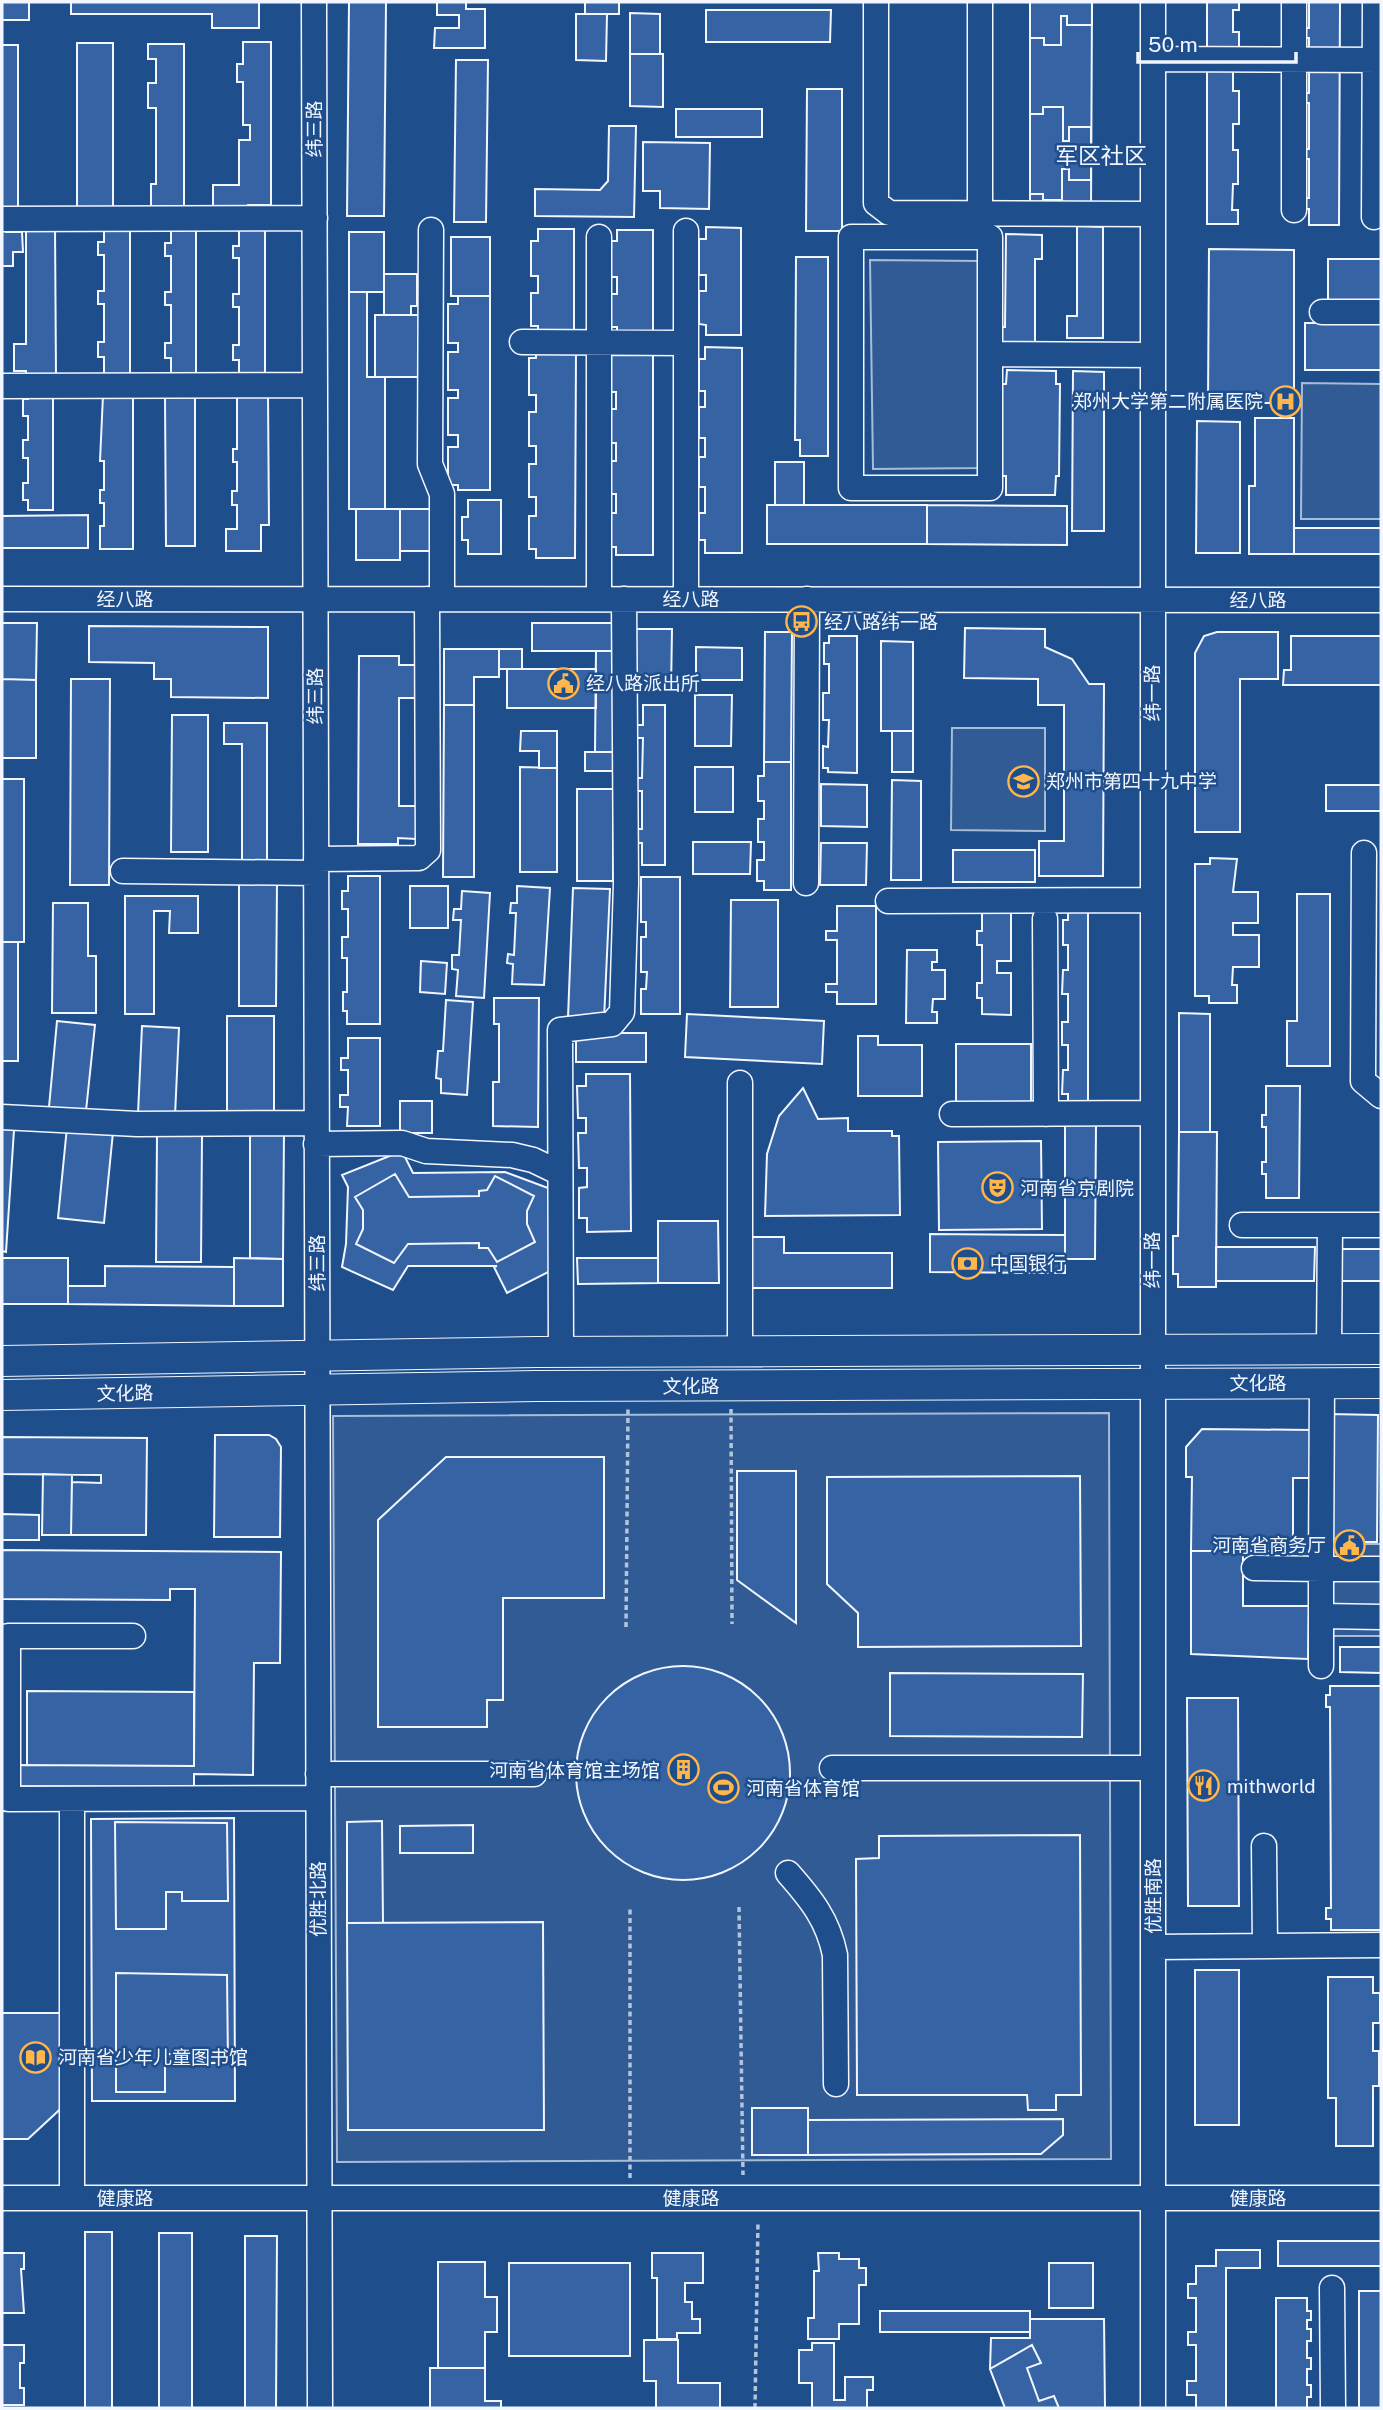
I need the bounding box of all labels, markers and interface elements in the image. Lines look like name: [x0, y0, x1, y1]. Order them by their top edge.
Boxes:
scale bar: [1138, 21, 1296, 65]
text: 50 m: [1148, 32, 1198, 57]
street label: 纬三路: [303, 100, 325, 158]
district label: 军区社区: [1055, 142, 1147, 169]
hospital icon: 郑州大学第二附属医院: [1269, 384, 1303, 418]
place label: 郑州大学第二附属医院: [1073, 390, 1263, 412]
street label: 经八路: [96, 588, 154, 610]
street label: 经八路: [662, 588, 720, 610]
street label: 经八路: [1229, 589, 1287, 611]
bus stop icon: 经八路纬一路: [784, 605, 818, 639]
place label: 经八路纬一路: [824, 611, 938, 633]
street label: 纬一路: [1141, 664, 1163, 722]
public building icon: 经八路派出所: [546, 666, 580, 700]
street label: 纬三路: [304, 667, 326, 725]
place label: 经八路派出所: [586, 672, 700, 694]
school or university icon: 郑州市第四十九中学: [1006, 764, 1040, 798]
place label: 郑州市第四十九中学: [1046, 770, 1217, 792]
theatre icon: 河南省京剧院: [980, 1171, 1014, 1205]
place label: 河南省京剧院: [1020, 1177, 1134, 1199]
street label: 纬一路: [1141, 1231, 1163, 1289]
street label: 纬三路: [306, 1234, 328, 1292]
bank icon: 中国银行: [950, 1246, 984, 1280]
place label: 中国银行: [990, 1252, 1066, 1274]
street label: 文化路: [1229, 1372, 1287, 1394]
street label: 文化路: [662, 1375, 720, 1397]
street label: 文化路: [96, 1382, 154, 1404]
public building icon: 河南省商务厅: [1332, 1528, 1366, 1562]
place label: 河南省商务厅: [1212, 1534, 1326, 1556]
building icon: 河南省体育馆主场馆: [666, 1753, 700, 1787]
place label: 河南省体育馆主场馆: [489, 1759, 660, 1781]
restaurant icon: mithworld: [1187, 1769, 1221, 1803]
sports icon: 河南省体育馆: [706, 1771, 740, 1805]
place label: mithworld: [1227, 1775, 1316, 1797]
place label: 河南省体育馆: [746, 1777, 860, 1799]
street label: 优胜南路: [1142, 1858, 1164, 1934]
street label: 优胜北路: [307, 1861, 329, 1937]
library icon: 河南省少年儿童图书馆: [18, 2040, 52, 2074]
place label: 河南省少年儿童图书馆: [58, 2046, 248, 2068]
street label: 健康路: [96, 2187, 154, 2209]
street label: 健康路: [662, 2187, 720, 2209]
street label: 健康路: [1229, 2187, 1287, 2209]

